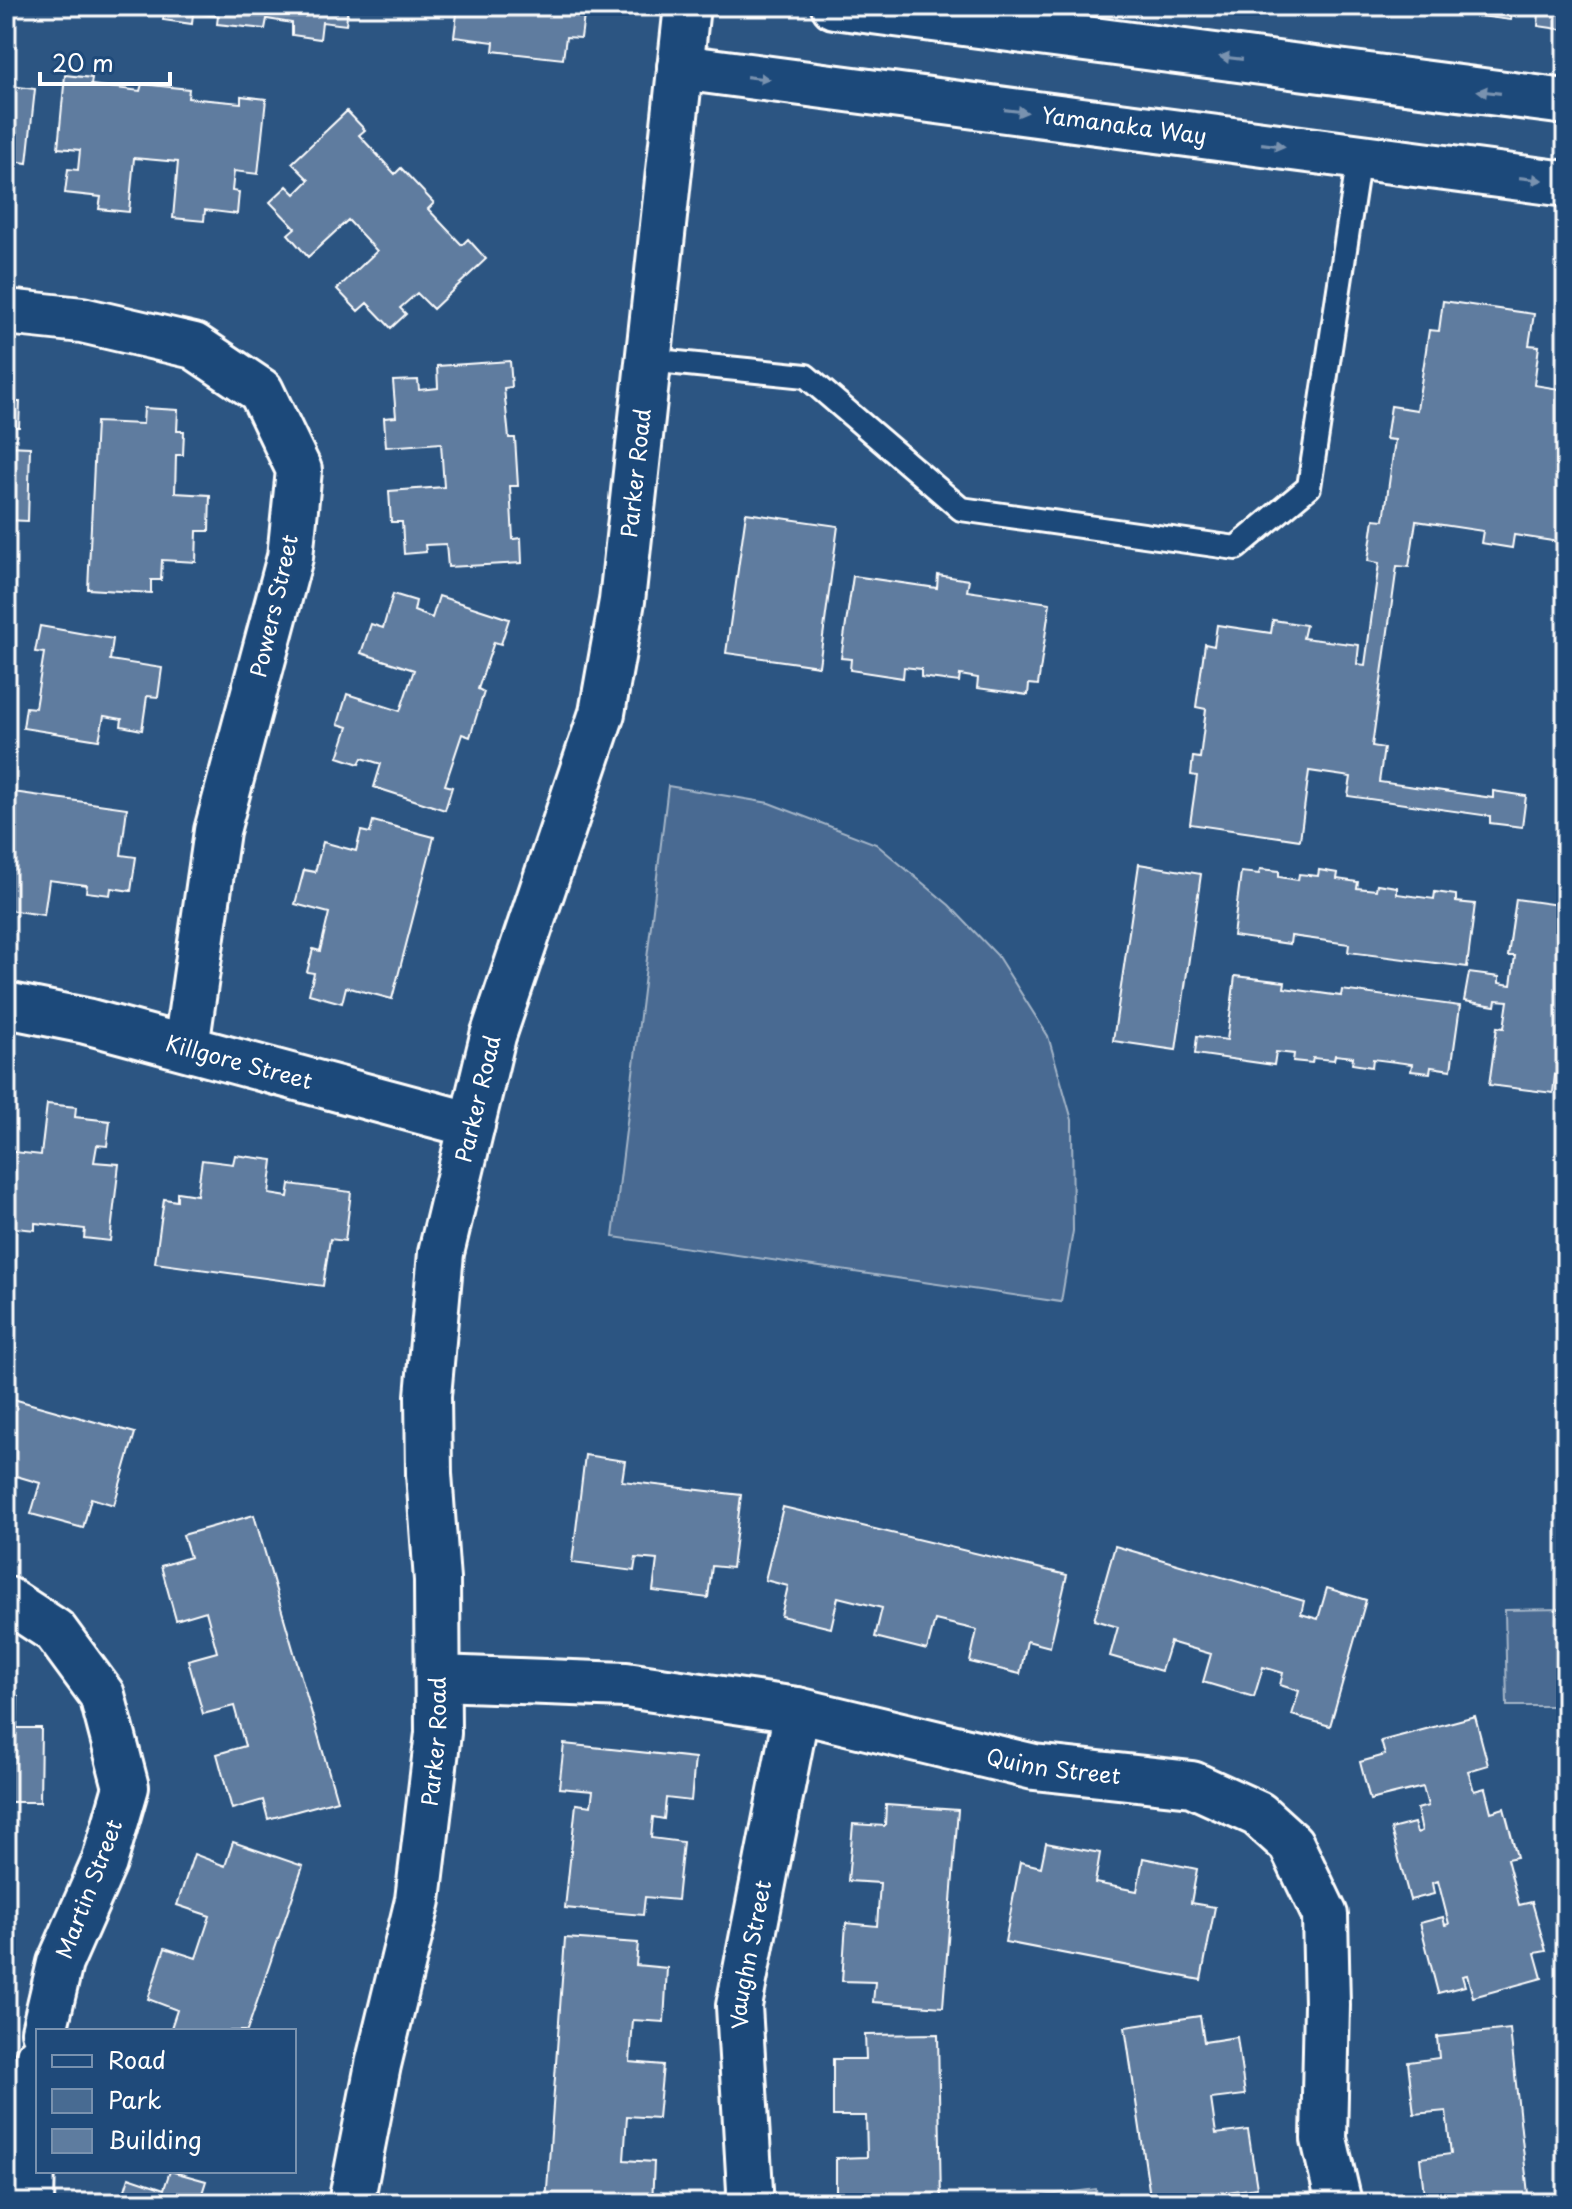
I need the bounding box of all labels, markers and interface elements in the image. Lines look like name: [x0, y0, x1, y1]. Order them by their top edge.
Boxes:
scale bar: [40, 36, 170, 86]
text: 20 m: [52, 44, 114, 80]
one-way arrow: [1218, 51, 1243, 64]
one-way arrow: [746, 71, 771, 84]
one-way arrow: [1476, 85, 1501, 98]
street label: Yamanaka Way: [1040, 97, 1209, 151]
one-way arrow: [1003, 105, 1028, 118]
one-way arrow: [1261, 139, 1286, 152]
one-way arrow: [1519, 173, 1544, 186]
street label: Parker Road: [611, 407, 658, 539]
street label: Powers Street: [240, 531, 305, 680]
street label: Killgore Street: [162, 1025, 316, 1096]
street label: Parker Road: [445, 1032, 508, 1165]
street label: Parker Road: [411, 1677, 453, 1808]
street label: Quinn Street: [983, 1738, 1122, 1791]
street label: Martin Street: [46, 1814, 129, 1963]
street label: Vaughn Street: [721, 1877, 778, 2030]
legend: [36, 2029, 296, 2173]
text: Road: [108, 2041, 166, 2077]
text: Park: [108, 2081, 162, 2117]
text: Building: [108, 2121, 202, 2157]

